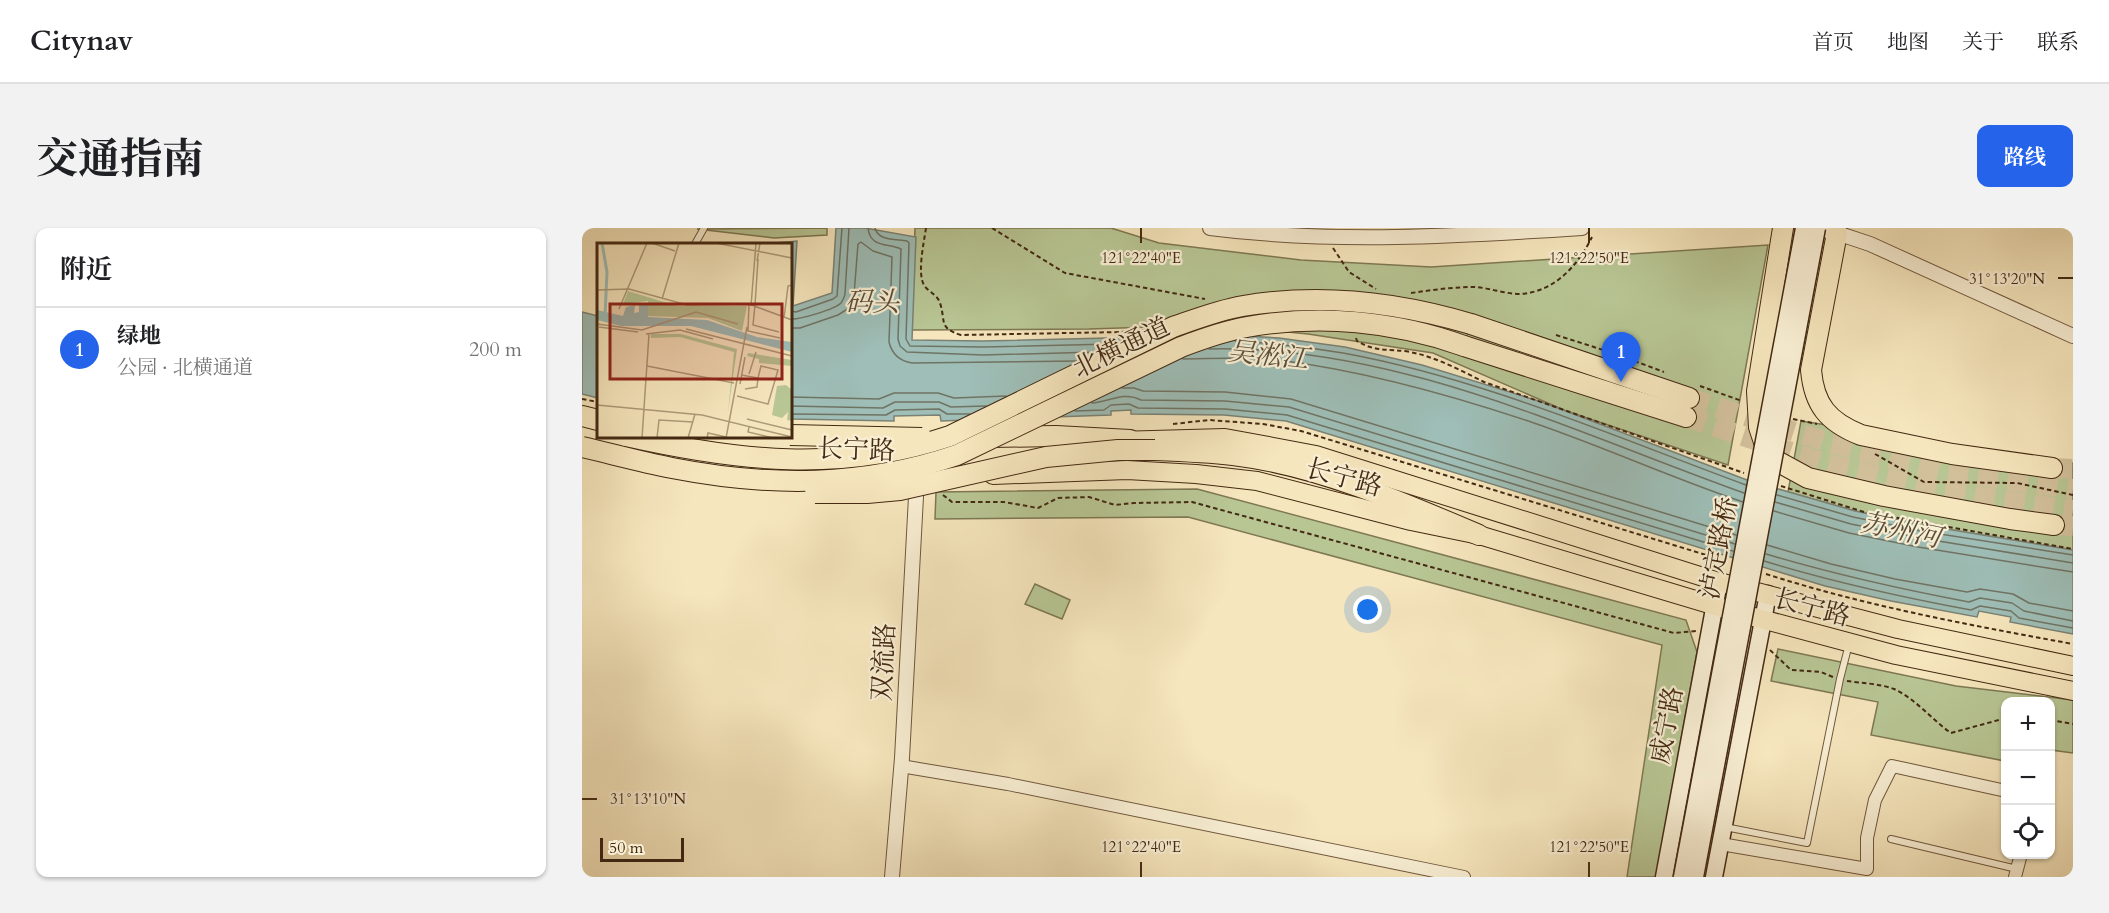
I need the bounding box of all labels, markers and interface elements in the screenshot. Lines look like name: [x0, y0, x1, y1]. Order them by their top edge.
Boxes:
text: Citynav: [30, 22, 133, 60]
text: 首页: [1812, 28, 1854, 57]
text: 地图: [1887, 28, 1929, 57]
text: 关于: [1962, 28, 2004, 57]
text: 联系: [2037, 28, 2079, 57]
button: 路线: [1977, 125, 2073, 187]
text: 交通指南: [36, 131, 204, 188]
inset map: [597, 243, 792, 438]
text: 121°22'40"E: [1101, 248, 1181, 268]
text: 121°22'50"E: [1549, 248, 1629, 268]
text: 附近: [60, 252, 112, 287]
text: 31°13'20"N: [1969, 269, 2045, 289]
water label: 码头: [845, 284, 900, 321]
street label: 北横通道: [1067, 309, 1176, 386]
text: 绿地: [117, 321, 161, 351]
pin: 1: [1602, 332, 1640, 382]
water label: 吴淞江: [1226, 333, 1314, 379]
text: 1: [74, 336, 85, 363]
text: 200 m: [469, 336, 522, 363]
text: 公园 · 北横通道: [117, 354, 253, 381]
street label: 长宁路: [816, 431, 896, 468]
street label: 长宁路: [1302, 450, 1386, 504]
street label: 泸定路桥: [1691, 494, 1746, 602]
water label: 苏州河: [1857, 504, 1949, 558]
street label: 长宁路: [1770, 580, 1854, 634]
your location: [1353, 595, 1382, 624]
street label: 双流路: [864, 622, 903, 702]
street label: 威宁路: [1642, 683, 1691, 767]
map controls: [2001, 697, 2055, 859]
button: +: [2001, 697, 2055, 751]
button: −: [2001, 751, 2055, 805]
text: 31°13'10"N: [610, 789, 686, 809]
button: locate: [2001, 805, 2055, 859]
scale bar: [600, 835, 684, 862]
text: 50 m: [609, 837, 643, 859]
text: 121°22'40"E: [1101, 837, 1181, 857]
text: 121°22'50"E: [1549, 837, 1629, 857]

